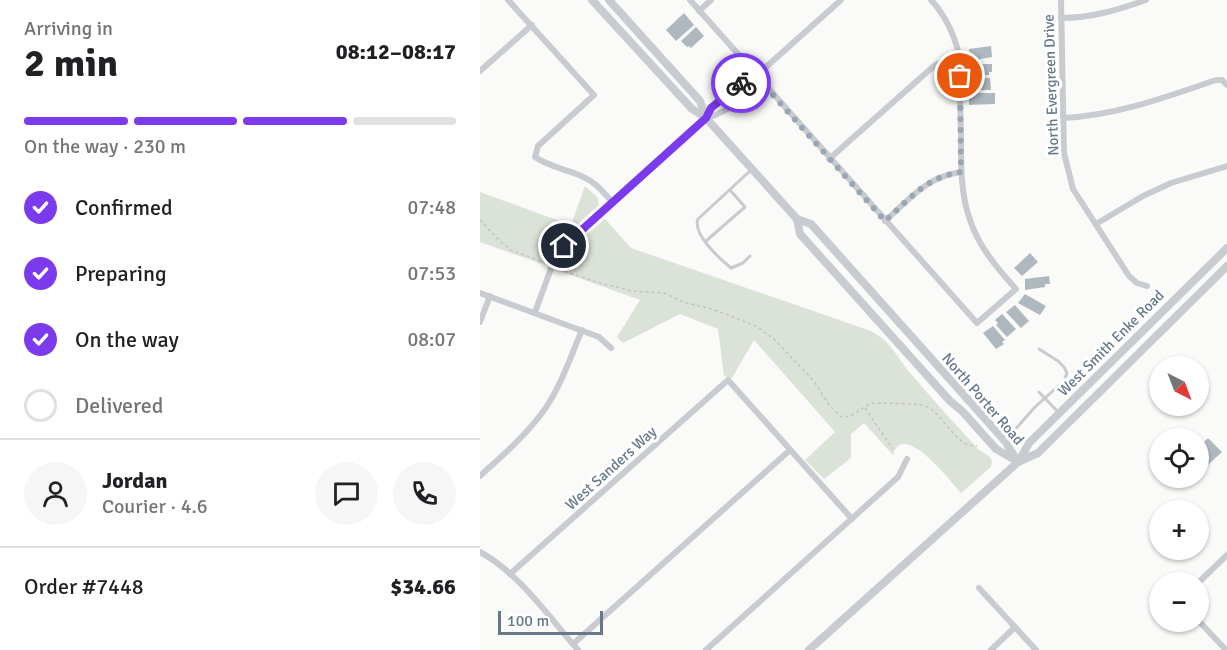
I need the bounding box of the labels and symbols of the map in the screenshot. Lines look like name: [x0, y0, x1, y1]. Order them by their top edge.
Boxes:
street label: North Evergreen Drive: [1040, 14, 1062, 156]
pin: [934, 50, 985, 101]
courier: [711, 53, 771, 113]
pin: [538, 220, 589, 271]
street label: West Smith Enke Road: [1054, 286, 1168, 400]
street label: North Porter Road: [938, 349, 1028, 449]
north arrow: [1149, 356, 1209, 416]
street label: West Sanders Way: [562, 422, 660, 514]
scale bar: [498, 608, 603, 636]

